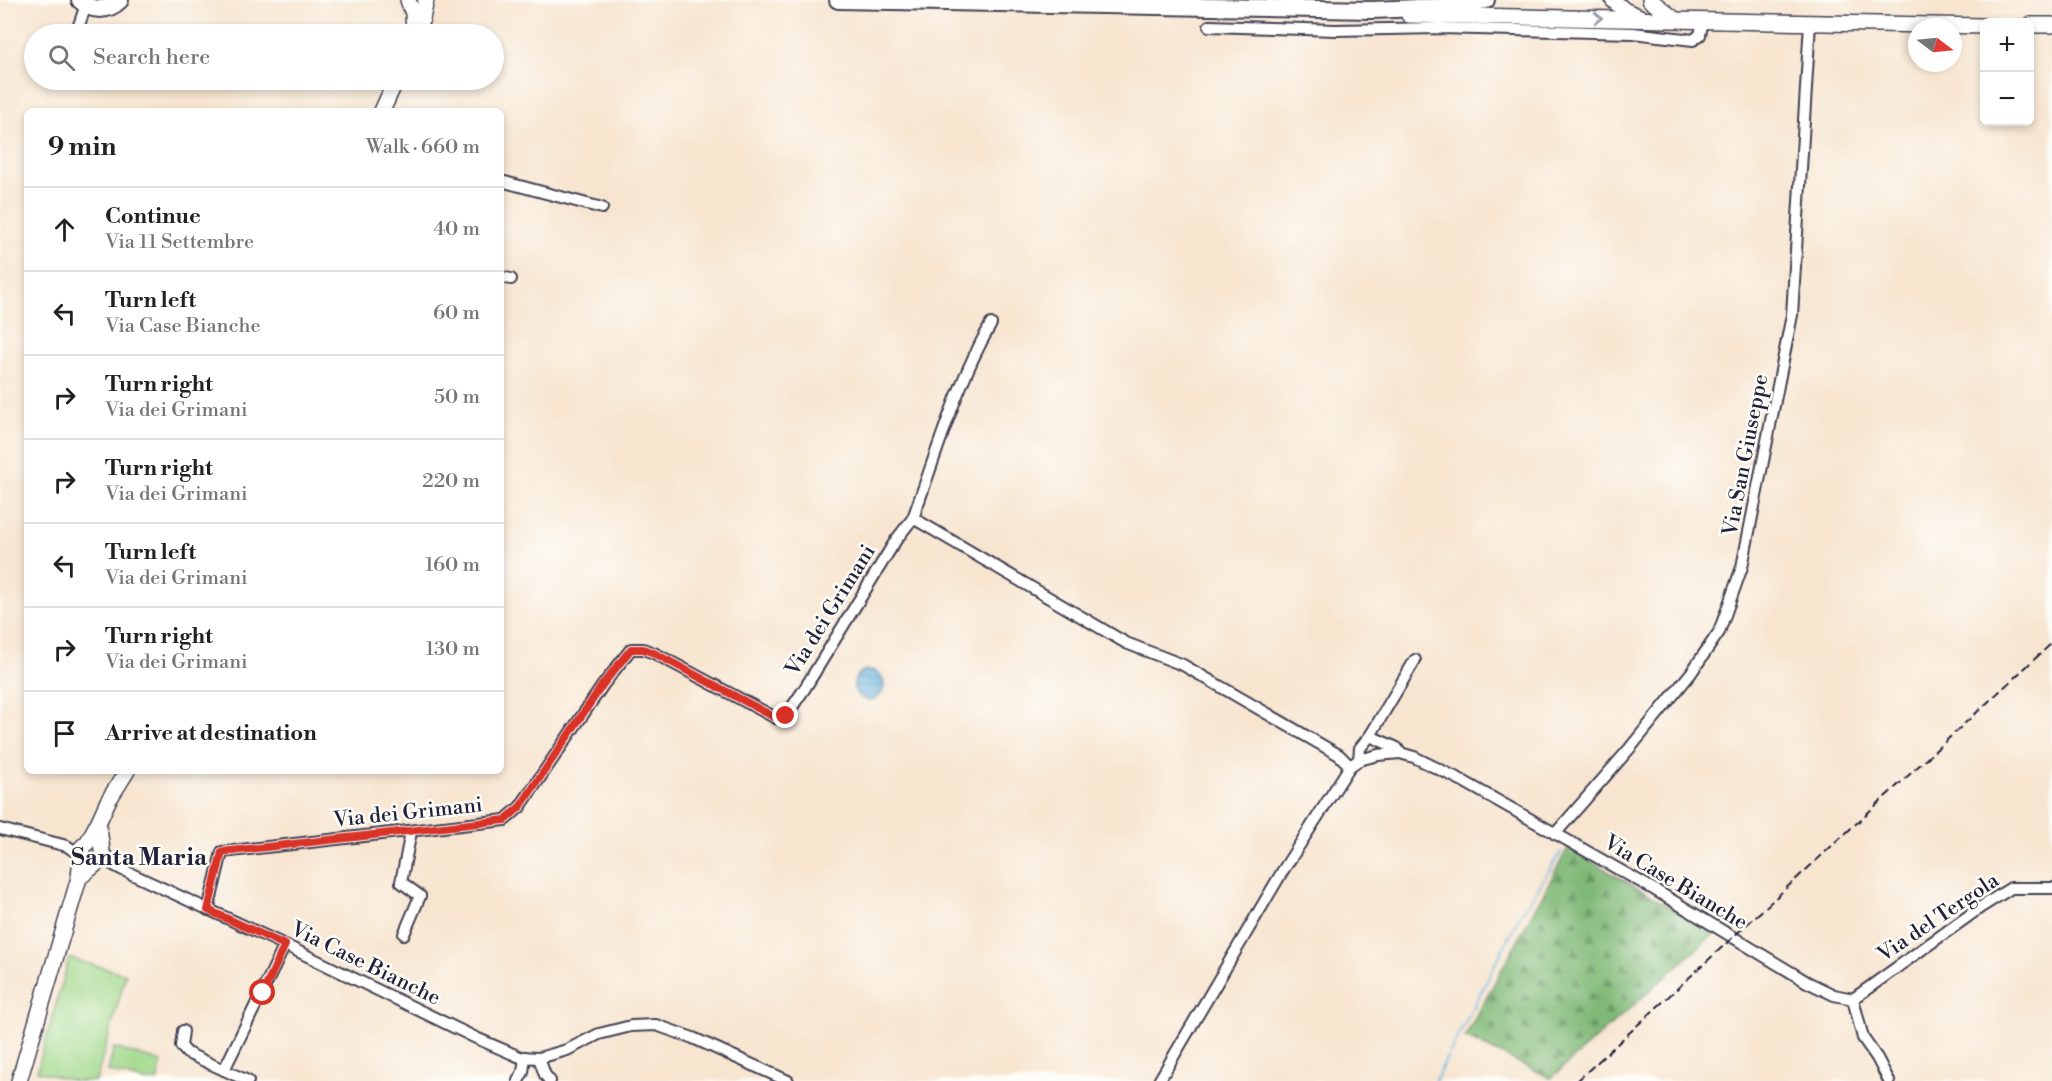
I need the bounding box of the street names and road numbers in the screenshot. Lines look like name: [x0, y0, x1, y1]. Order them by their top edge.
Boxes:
street label: Via San Giuseppe: [1717, 372, 1774, 539]
street label: Via dei Grimani: [780, 540, 882, 682]
street label: Via dei Grimani: [331, 792, 484, 834]
street label: Via Case Bianche: [1598, 829, 1752, 936]
street label: Via del Tergola: [1872, 868, 2004, 969]
street label: Via Case Bianche: [286, 916, 445, 1011]

